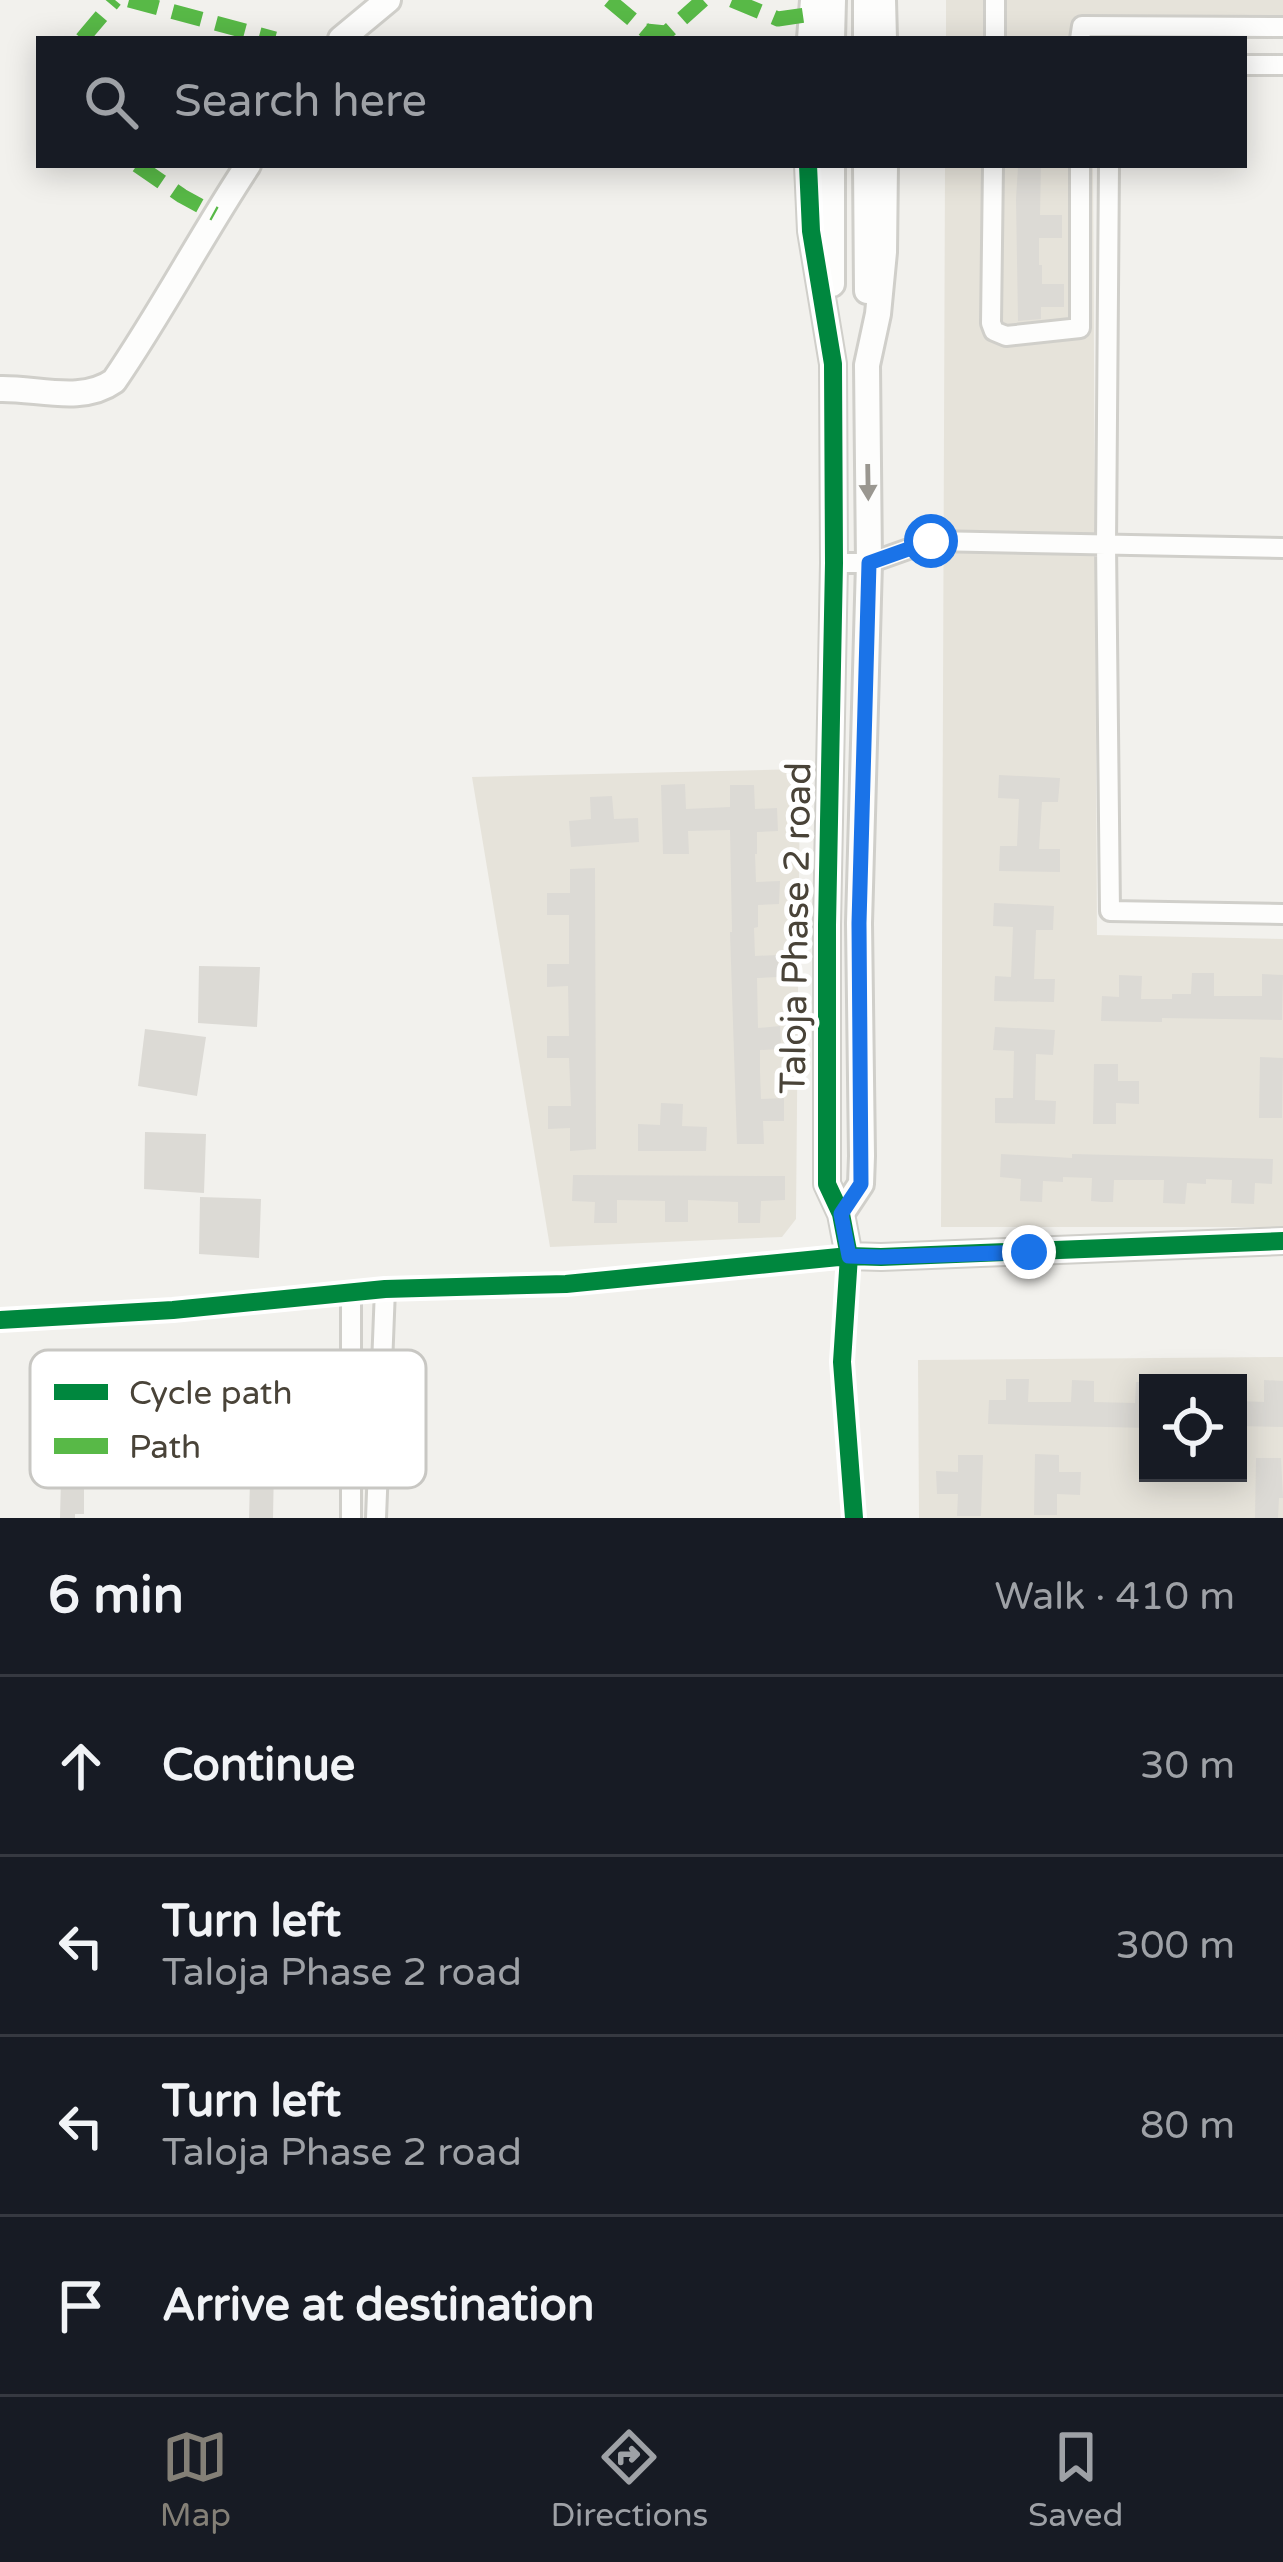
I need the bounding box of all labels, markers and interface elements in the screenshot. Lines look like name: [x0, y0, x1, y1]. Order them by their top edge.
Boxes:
search box: [36, 36, 1247, 168]
icon: search: [78, 69, 144, 135]
text: Search here: [174, 75, 427, 129]
one-way arrow: [859, 464, 878, 502]
route start: [904, 514, 958, 568]
street label: Taloja Phase 2 road: [772, 762, 820, 1094]
route end: [1002, 1225, 1056, 1279]
legend: [30, 1350, 426, 1488]
text: Cycle path: [129, 1374, 293, 1413]
map controls: [1139, 1374, 1247, 1482]
button: locate: [1139, 1374, 1247, 1482]
text: Path: [129, 1428, 201, 1467]
text: 6 min: [48, 1565, 184, 1627]
text: Walk · 410 m: [994, 1573, 1235, 1620]
icon: ahead: [48, 1733, 114, 1799]
text: Continue: [162, 1739, 355, 1793]
text: 30 m: [1140, 1742, 1235, 1789]
text: Turn left: [162, 1895, 341, 1949]
icon: left: [48, 1913, 114, 1979]
text: 300 m: [1116, 1922, 1235, 1969]
text: Taloja Phase 2 road: [162, 1949, 522, 1996]
text: Turn left: [162, 2075, 341, 2129]
icon: left: [48, 2093, 114, 2159]
text: 80 m: [1140, 2102, 1235, 2149]
text: Taloja Phase 2 road: [162, 2129, 522, 2176]
icon: arrive: [48, 2273, 114, 2339]
text: Arrive at destination: [162, 2279, 594, 2333]
tab: Map: [160, 2424, 231, 2535]
tab: Directions: [551, 2424, 708, 2535]
tab: Saved: [1028, 2424, 1123, 2535]

